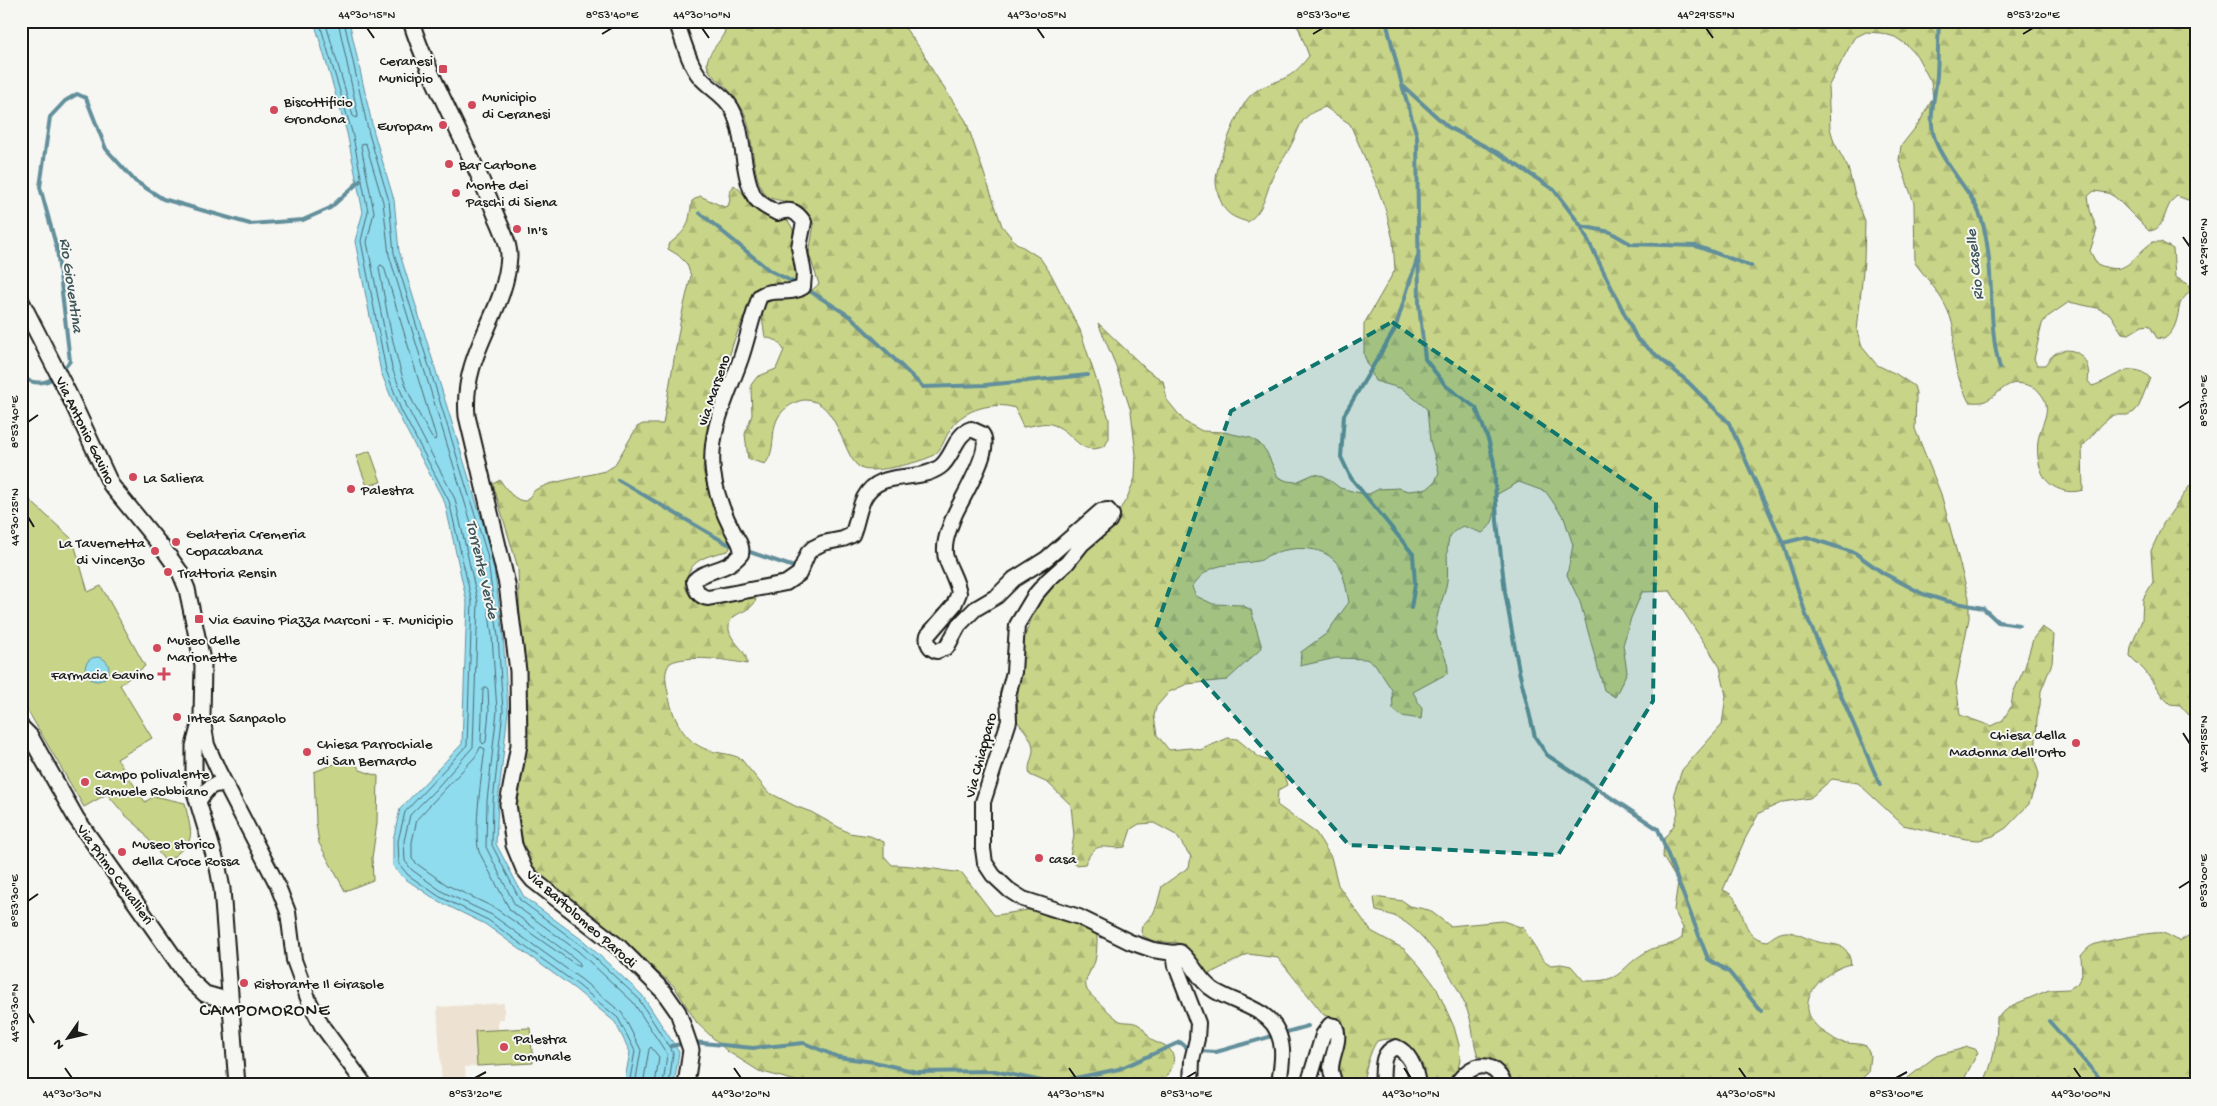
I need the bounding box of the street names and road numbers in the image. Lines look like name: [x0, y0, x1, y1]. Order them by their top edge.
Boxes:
street label: via Marseno: [694, 353, 736, 429]
street label: Via Antonio Gavino: [50, 373, 118, 488]
street label: Via Chiapparo: [962, 711, 1002, 801]
street label: Via Primo Cavallieri: [71, 821, 157, 929]
street label: Via Bartolomeo Parodi: [521, 866, 640, 973]

